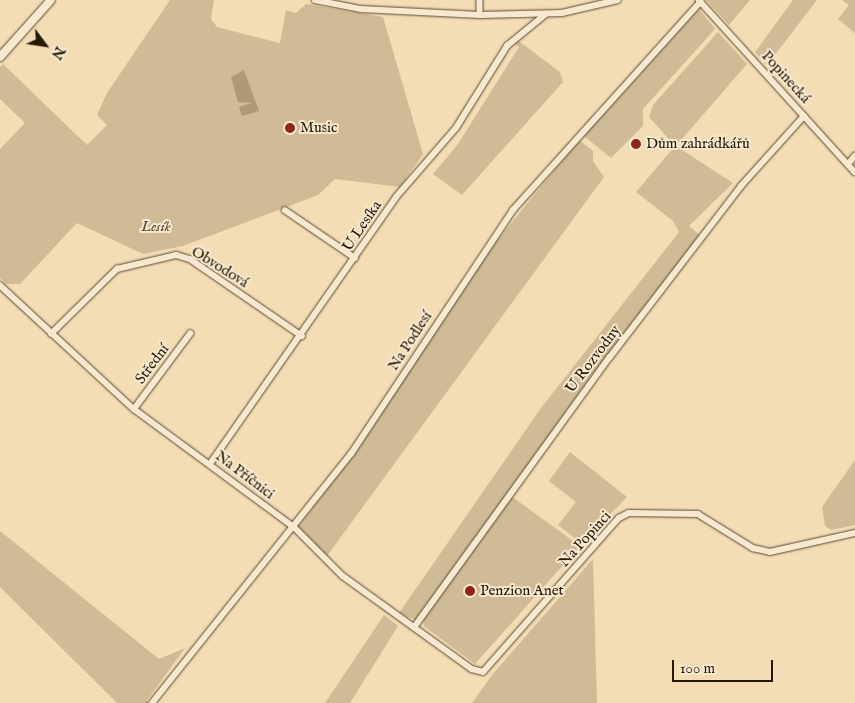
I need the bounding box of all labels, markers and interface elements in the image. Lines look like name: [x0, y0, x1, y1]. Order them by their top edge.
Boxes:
north arrow: [20, 20, 70, 70]
text: N: [47, 43, 69, 63]
street label: Popinecká: [758, 47, 814, 107]
place label: Music: [300, 119, 337, 137]
marker: Music: [284, 122, 296, 134]
place label: Dům zahrádkářů: [646, 135, 750, 153]
marker: Dům zahrádkářů: [630, 138, 642, 150]
street label: U Lesíka: [338, 197, 386, 255]
park label: Lesík: [141, 218, 171, 236]
street label: Obvodová: [188, 242, 252, 292]
street label: Na Podlesí: [384, 308, 436, 374]
street label: U Rozvodny: [562, 322, 624, 396]
street label: Střední: [131, 341, 173, 387]
street label: Na Příčnici: [212, 447, 278, 503]
street label: Na Popinci: [555, 507, 615, 571]
place label: Penzion Anet: [480, 582, 564, 600]
marker: Penzion Anet: [464, 585, 476, 597]
scale bar: [675, 650, 776, 682]
text: 100 m: [680, 659, 715, 678]

